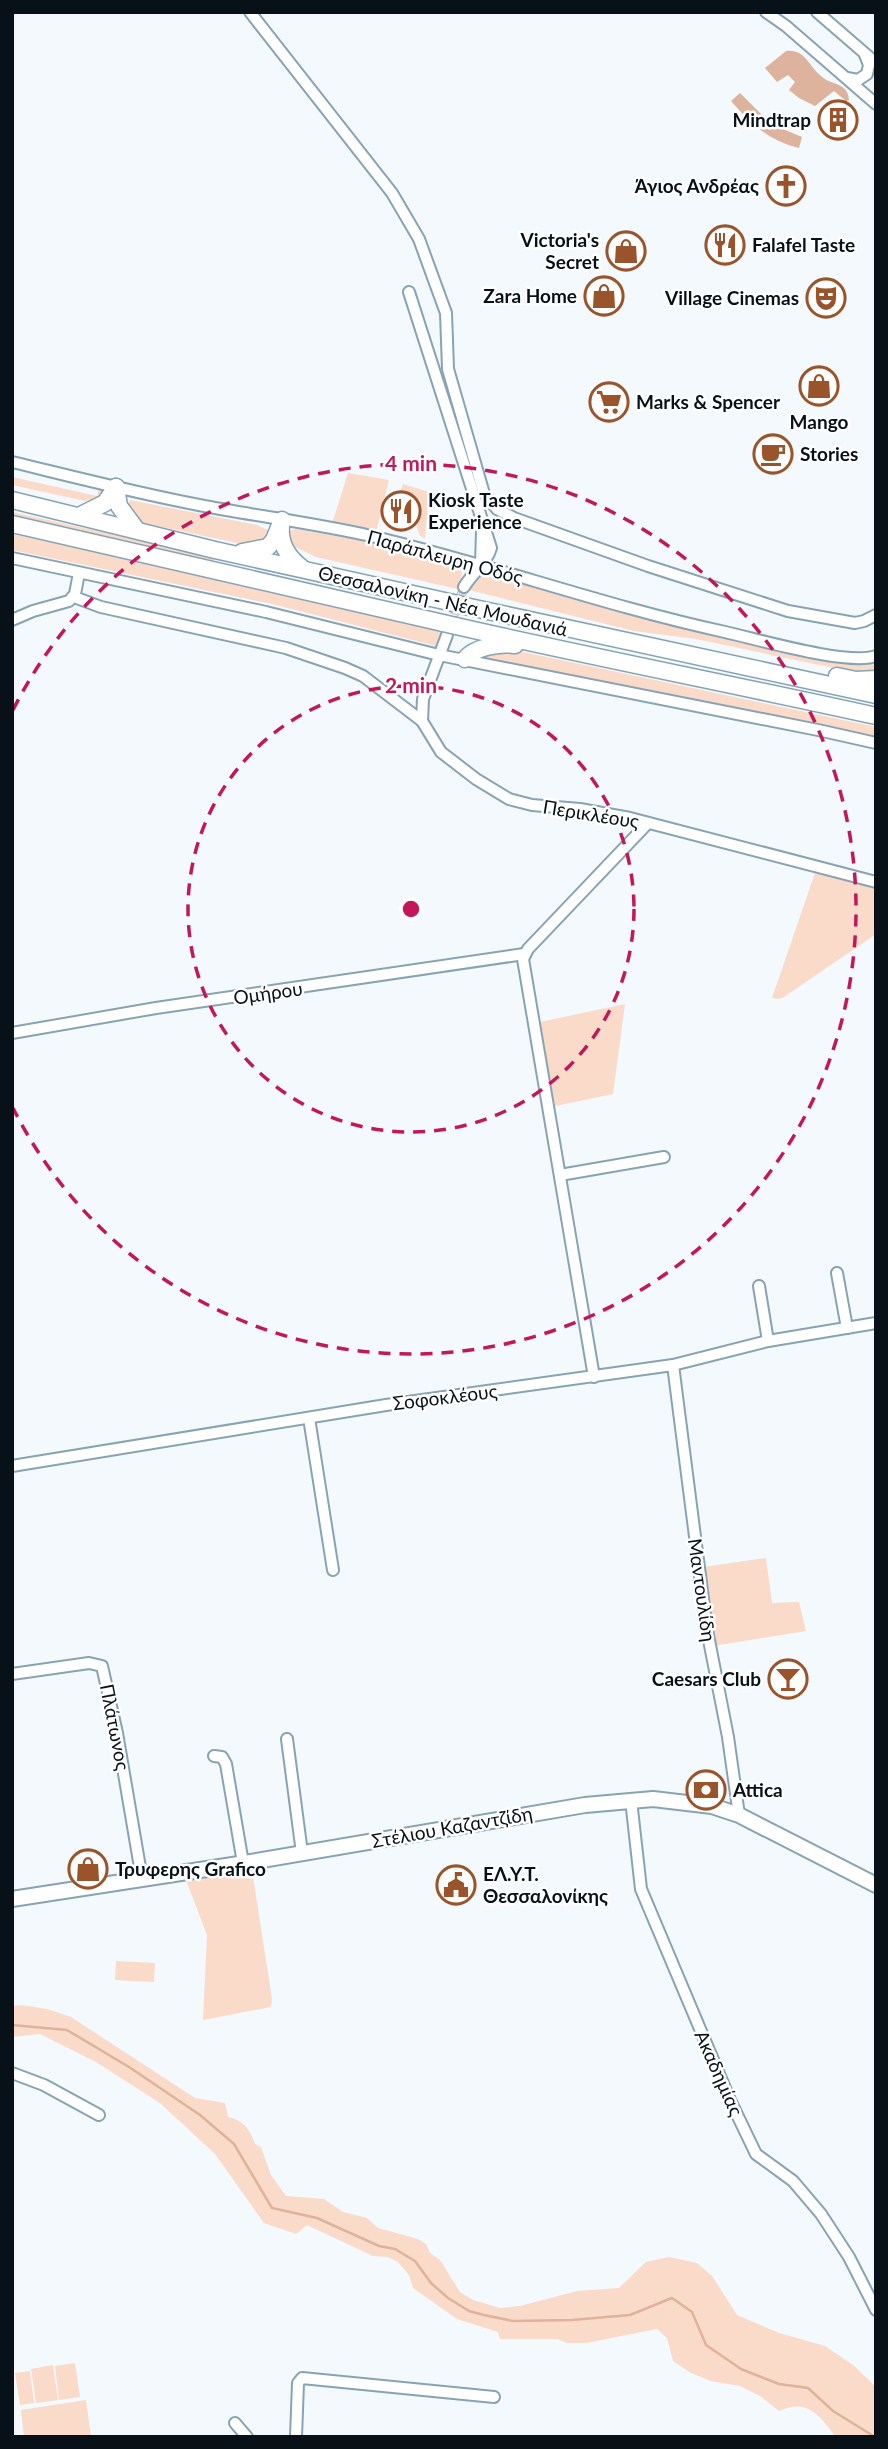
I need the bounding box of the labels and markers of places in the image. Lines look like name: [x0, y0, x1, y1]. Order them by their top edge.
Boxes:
building icon: Mindtrap: [817, 99, 859, 141]
place label: Mindtrap: [732, 108, 811, 131]
church icon: Άγιος Ανδρέας: [765, 165, 807, 207]
place label: Άγιος Ανδρέας: [634, 174, 759, 197]
restaurant icon: Falafel Taste: [704, 224, 746, 266]
place label: Victoria's Secret: [520, 228, 599, 273]
shop icon: Victoria's Secret: [605, 230, 647, 272]
place label: Falafel Taste: [752, 233, 855, 256]
shop icon: Zara Home: [583, 275, 625, 317]
theatre icon: Village Cinemas: [805, 277, 847, 319]
place label: Zara Home: [483, 284, 577, 307]
place label: Village Cinemas: [664, 286, 799, 309]
shop icon: Mango: [798, 365, 840, 407]
supermarket icon: Marks & Spencer: [588, 381, 630, 423]
place label: Marks & Spencer: [636, 390, 781, 413]
place label: Mango: [790, 410, 849, 433]
cafe icon: Stories: [752, 433, 794, 475]
place label: Stories: [800, 442, 858, 465]
place label: Kiosk Taste Experience: [428, 488, 524, 533]
restaurant icon: Kiosk Taste Experience: [380, 490, 422, 532]
centre of rings: [399, 897, 423, 921]
bar icon: Caesars Club: [767, 1658, 809, 1700]
place label: Caesars Club: [652, 1667, 761, 1690]
bank icon: Attica: [685, 1769, 727, 1811]
place label: Attica: [732, 1778, 783, 1801]
shop icon: Τρυφερης Grafico: [67, 1848, 109, 1890]
place label: Τρυφερης Grafico: [115, 1857, 266, 1880]
place label: ΕΛ.Υ.Τ. Θεσσαλονίκης: [483, 1862, 608, 1907]
public building icon: ΕΛ.Υ.Τ. Θεσσαλονίκης: [435, 1864, 477, 1906]

